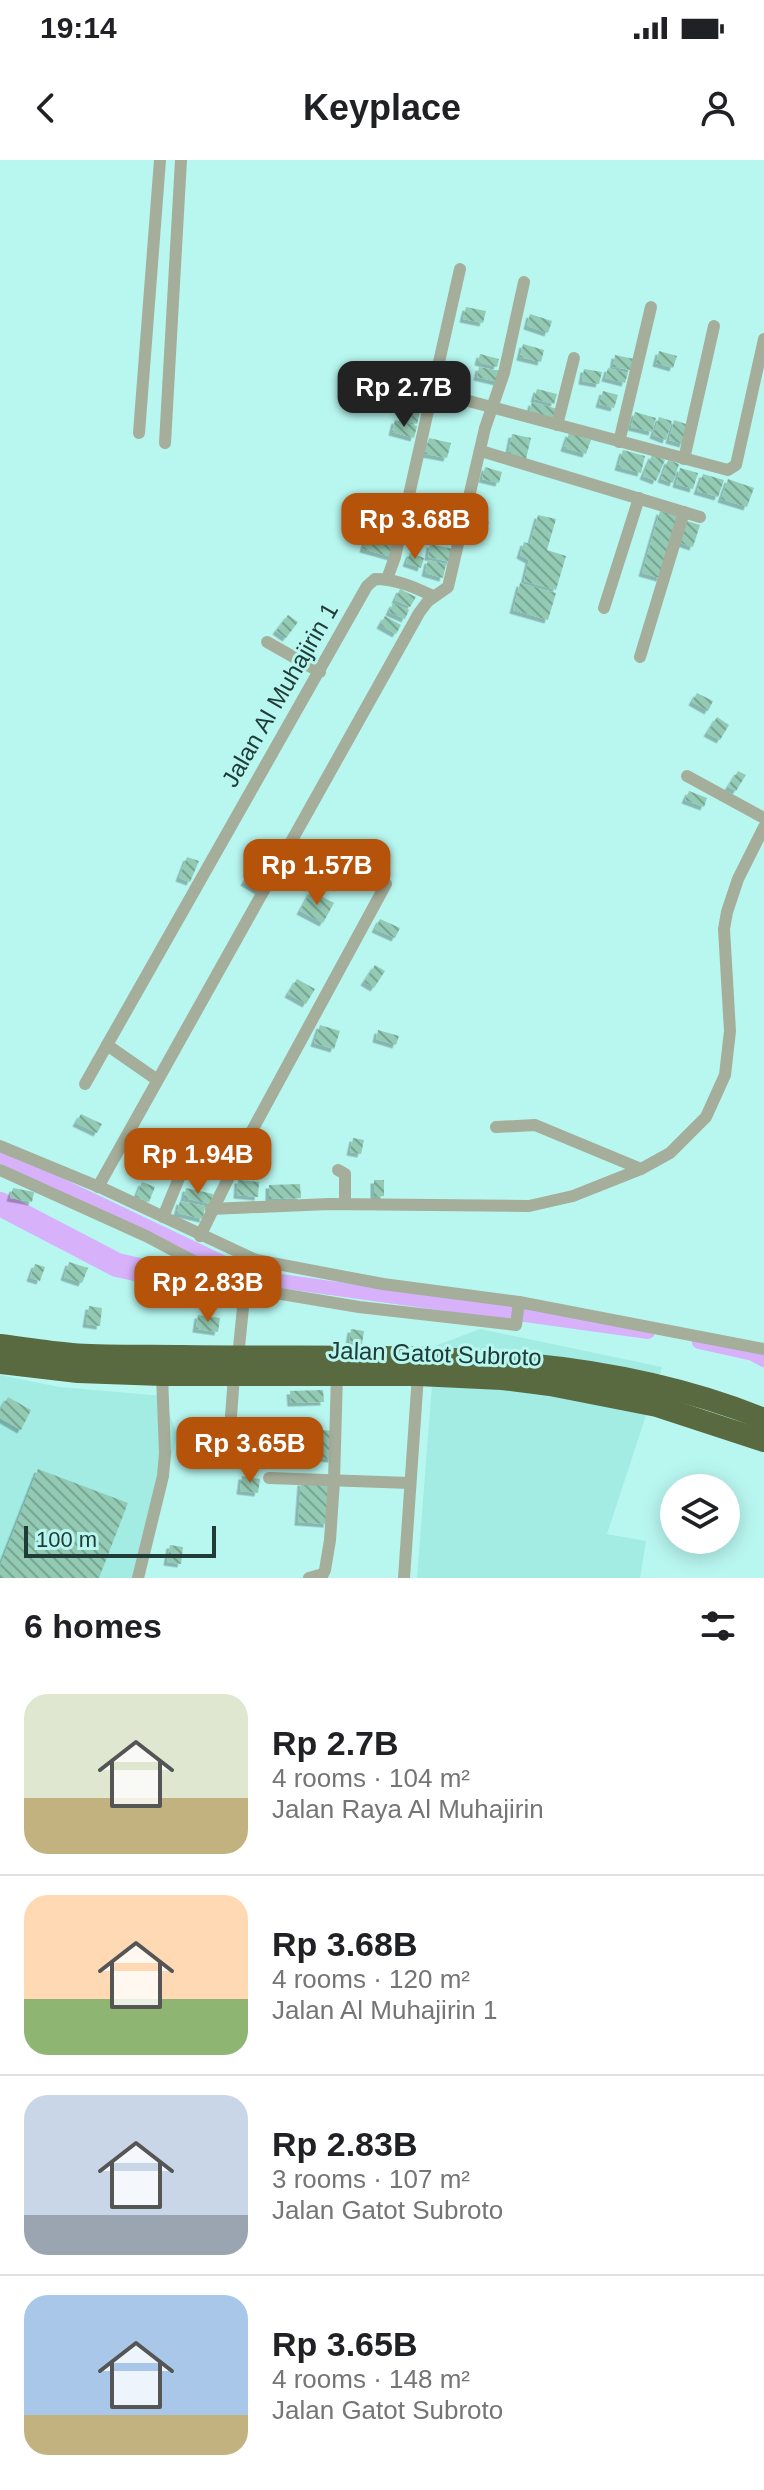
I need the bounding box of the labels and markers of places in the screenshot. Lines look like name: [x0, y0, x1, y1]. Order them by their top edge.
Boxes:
pin: Rp 2.7B: [330, 361, 478, 429]
pin: Rp 3.68B: [332, 493, 498, 561]
pin: Rp 1.57B: [234, 839, 400, 907]
pin: Rp 1.94B: [115, 1128, 281, 1196]
pin: Rp 2.83B: [125, 1256, 291, 1324]
pin: Rp 3.65B: [167, 1417, 333, 1485]

